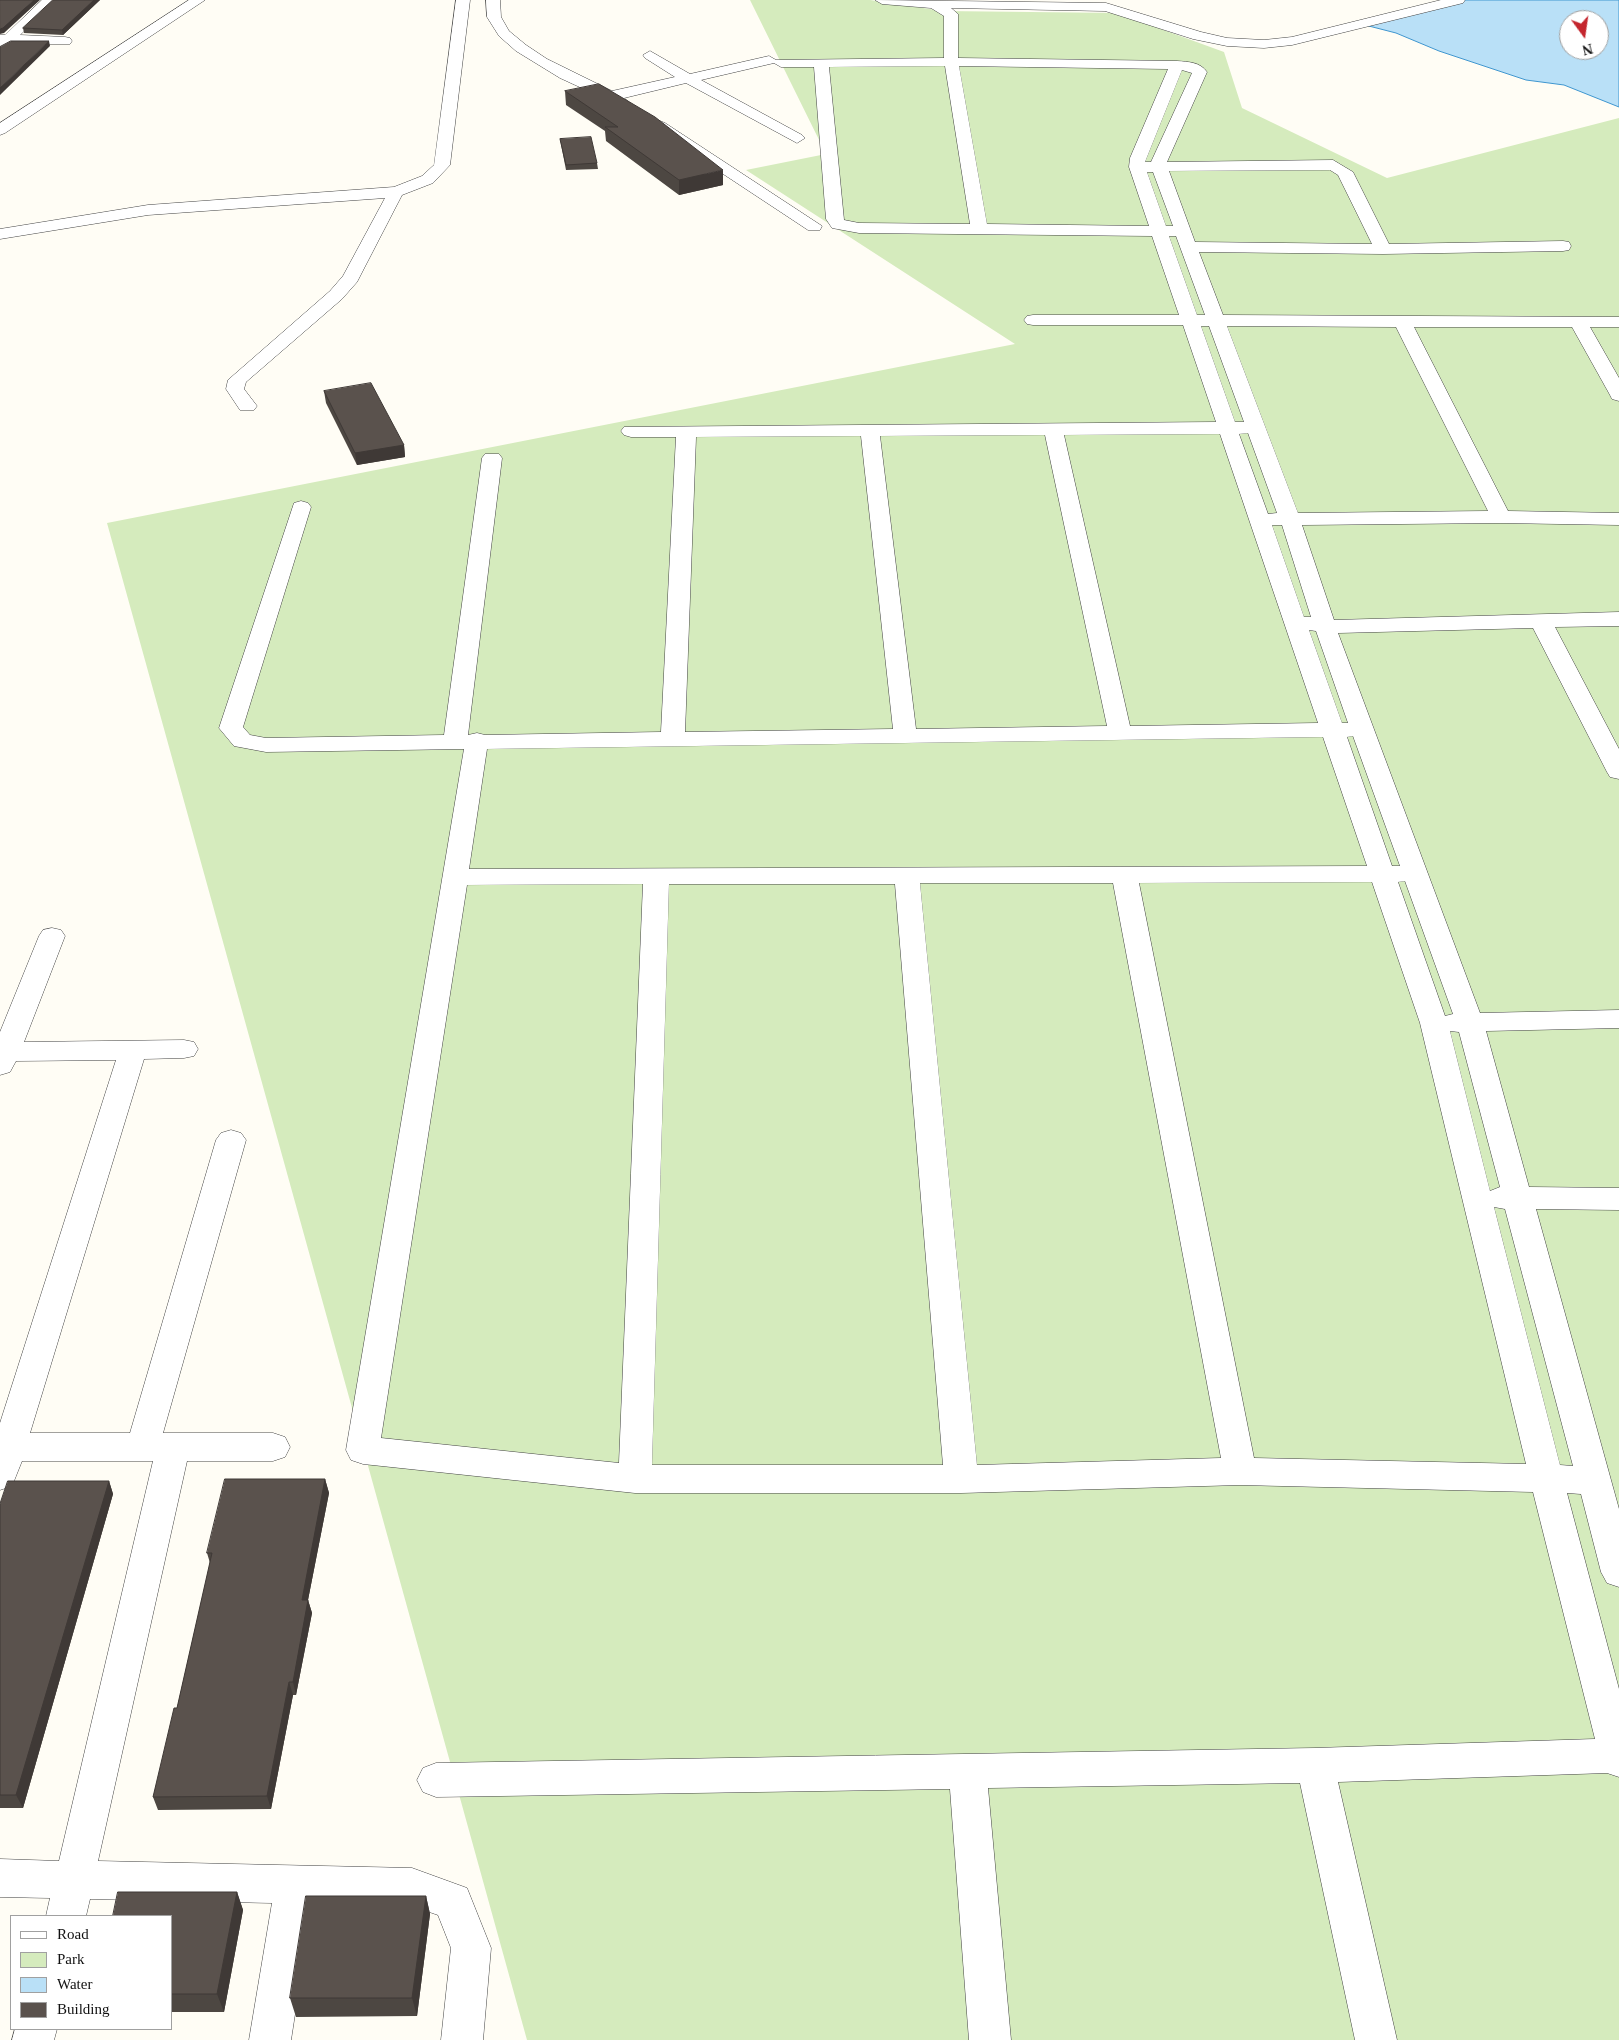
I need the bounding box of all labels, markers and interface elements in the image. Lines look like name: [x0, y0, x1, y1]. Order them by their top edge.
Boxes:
north arrow: [1559, 10, 1609, 60]
text: N: [1581, 41, 1594, 58]
legend: [10, 1915, 172, 2030]
text: Road: [57, 1926, 89, 1942]
text: Park: [57, 1951, 85, 1967]
text: Water: [57, 1976, 92, 1992]
text: Building: [57, 2001, 110, 2017]

